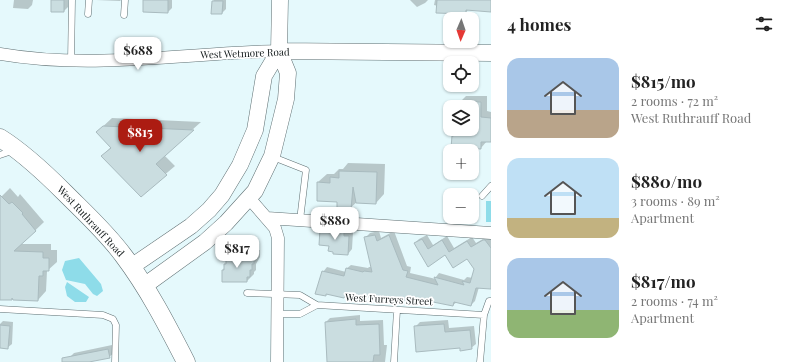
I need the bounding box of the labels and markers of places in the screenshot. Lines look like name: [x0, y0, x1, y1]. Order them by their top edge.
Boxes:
pin: $688: [114, 37, 162, 71]
pin: $815: [116, 119, 164, 153]
pin: $880: [311, 207, 359, 241]
pin: $817: [213, 235, 261, 269]

